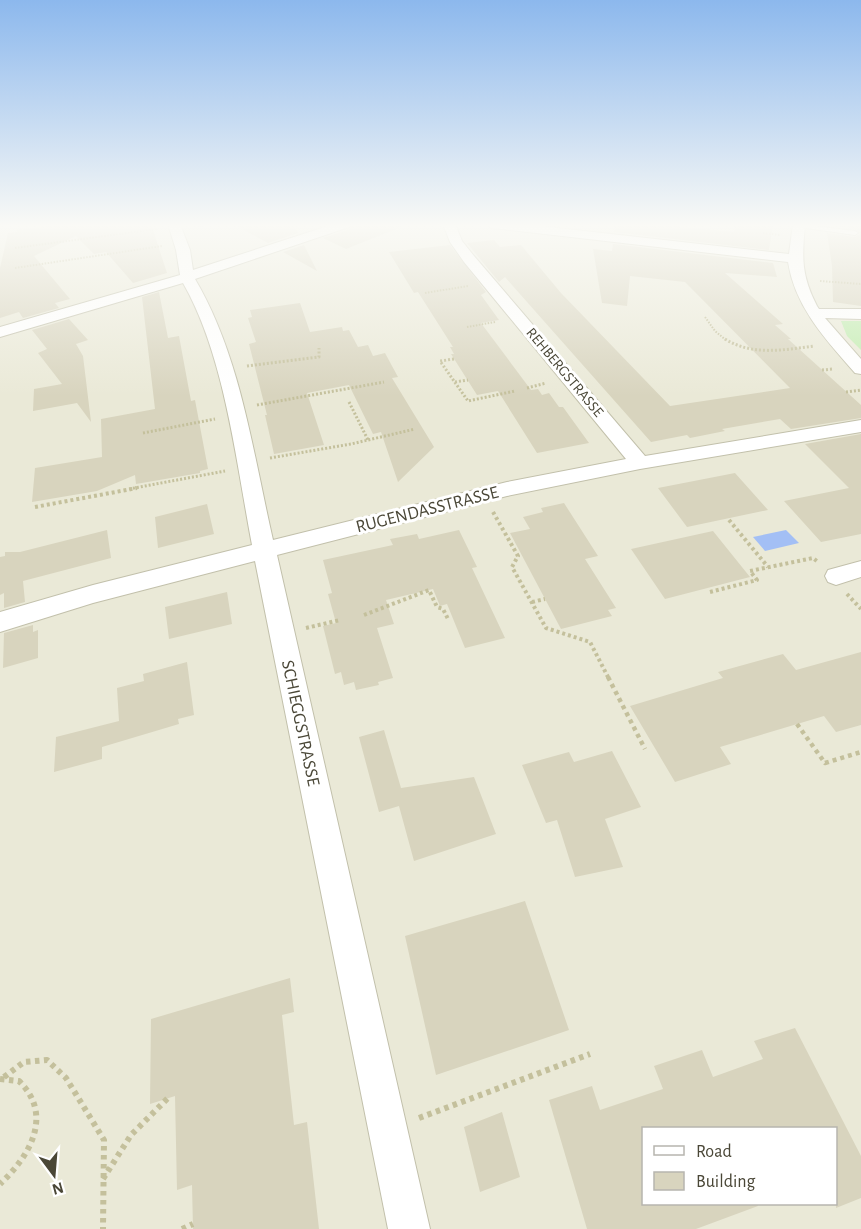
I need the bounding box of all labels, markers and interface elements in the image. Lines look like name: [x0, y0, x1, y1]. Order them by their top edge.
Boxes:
street label: REHBERGSTRASSE: [523, 325, 606, 420]
street label: RUGENDASSTRASSE: [354, 483, 501, 536]
street label: SCHIEGGSTRASSE: [278, 659, 322, 788]
legend: [642, 1127, 837, 1205]
text: Road: [696, 1143, 732, 1161]
north arrow: [24, 1145, 84, 1205]
text: Building: [696, 1173, 756, 1191]
text: N: [50, 1179, 65, 1198]

